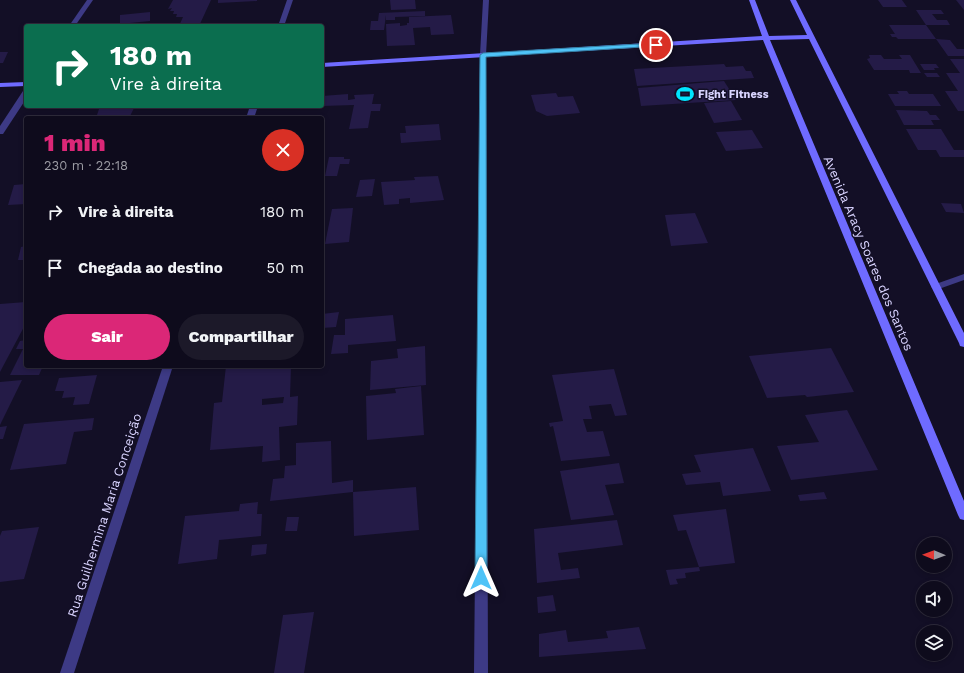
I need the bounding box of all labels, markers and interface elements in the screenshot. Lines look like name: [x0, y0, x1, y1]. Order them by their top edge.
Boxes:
pin: [639, 28, 673, 62]
icon: arrive: [645, 34, 667, 56]
text: 180 m: [110, 39, 192, 72]
icon: right: [44, 40, 96, 92]
text: Vire à direita: [110, 73, 222, 94]
sports icon: Fight Fitness: [675, 84, 695, 104]
place label: Fight Fitness: [698, 88, 769, 101]
text: 1 min: [44, 129, 106, 157]
button: close: [262, 129, 304, 171]
street label: Avenida Aracy Soares dos Santos: [821, 154, 917, 353]
text: 230 m · 22:18: [44, 158, 128, 173]
icon: right: [44, 201, 66, 223]
text: Vire à direita: [78, 203, 173, 221]
text: 180 m: [260, 203, 304, 221]
icon: arrive: [44, 257, 66, 279]
text: Chegada ao destino: [78, 259, 223, 277]
text: 50 m: [267, 259, 304, 277]
button: Sair: [44, 314, 170, 360]
button: Compartilhar: [178, 314, 304, 360]
street label: Rua Guilhermina Maria Conceição: [64, 411, 145, 619]
north arrow: [916, 537, 952, 573]
map controls: [916, 537, 952, 661]
position arrow: [460, 557, 502, 599]
button: sound: [916, 581, 952, 617]
button: layers: [916, 625, 952, 661]

